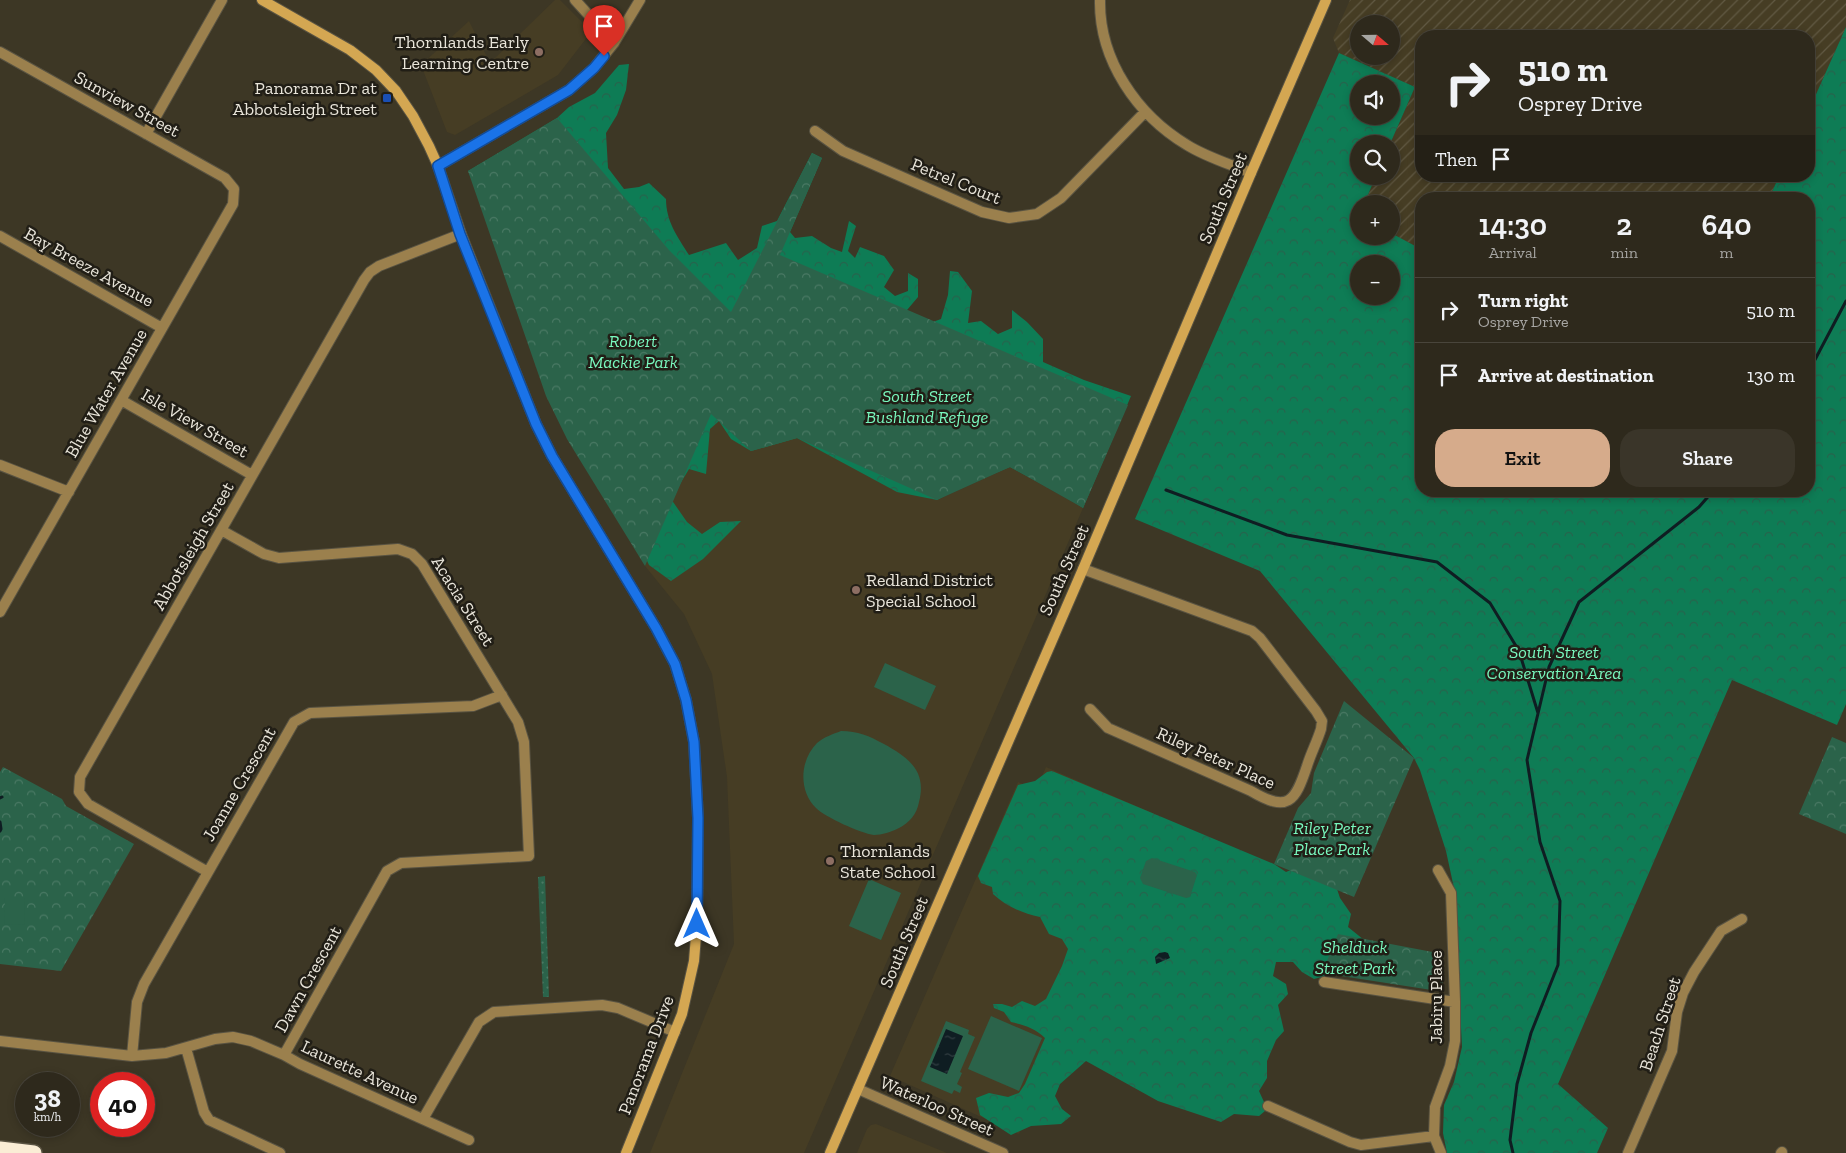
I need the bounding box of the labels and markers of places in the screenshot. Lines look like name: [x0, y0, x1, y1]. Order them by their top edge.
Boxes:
pin: [583, 5, 625, 56]
place label: Thornlands Early Learning Centre: [395, 31, 530, 74]
marker: Thornlands Early Learning Centre: [533, 46, 545, 58]
place label: Panorama Dr at Abbotsleigh Street: [233, 77, 377, 120]
marker: Panorama Dr at Abbotsleigh Street: [381, 92, 393, 104]
place label: Redland District Special School: [866, 569, 993, 612]
marker: Redland District Special School: [850, 584, 862, 596]
place label: Thornlands State School: [840, 840, 936, 883]
marker: Thornlands State School: [824, 855, 836, 867]

